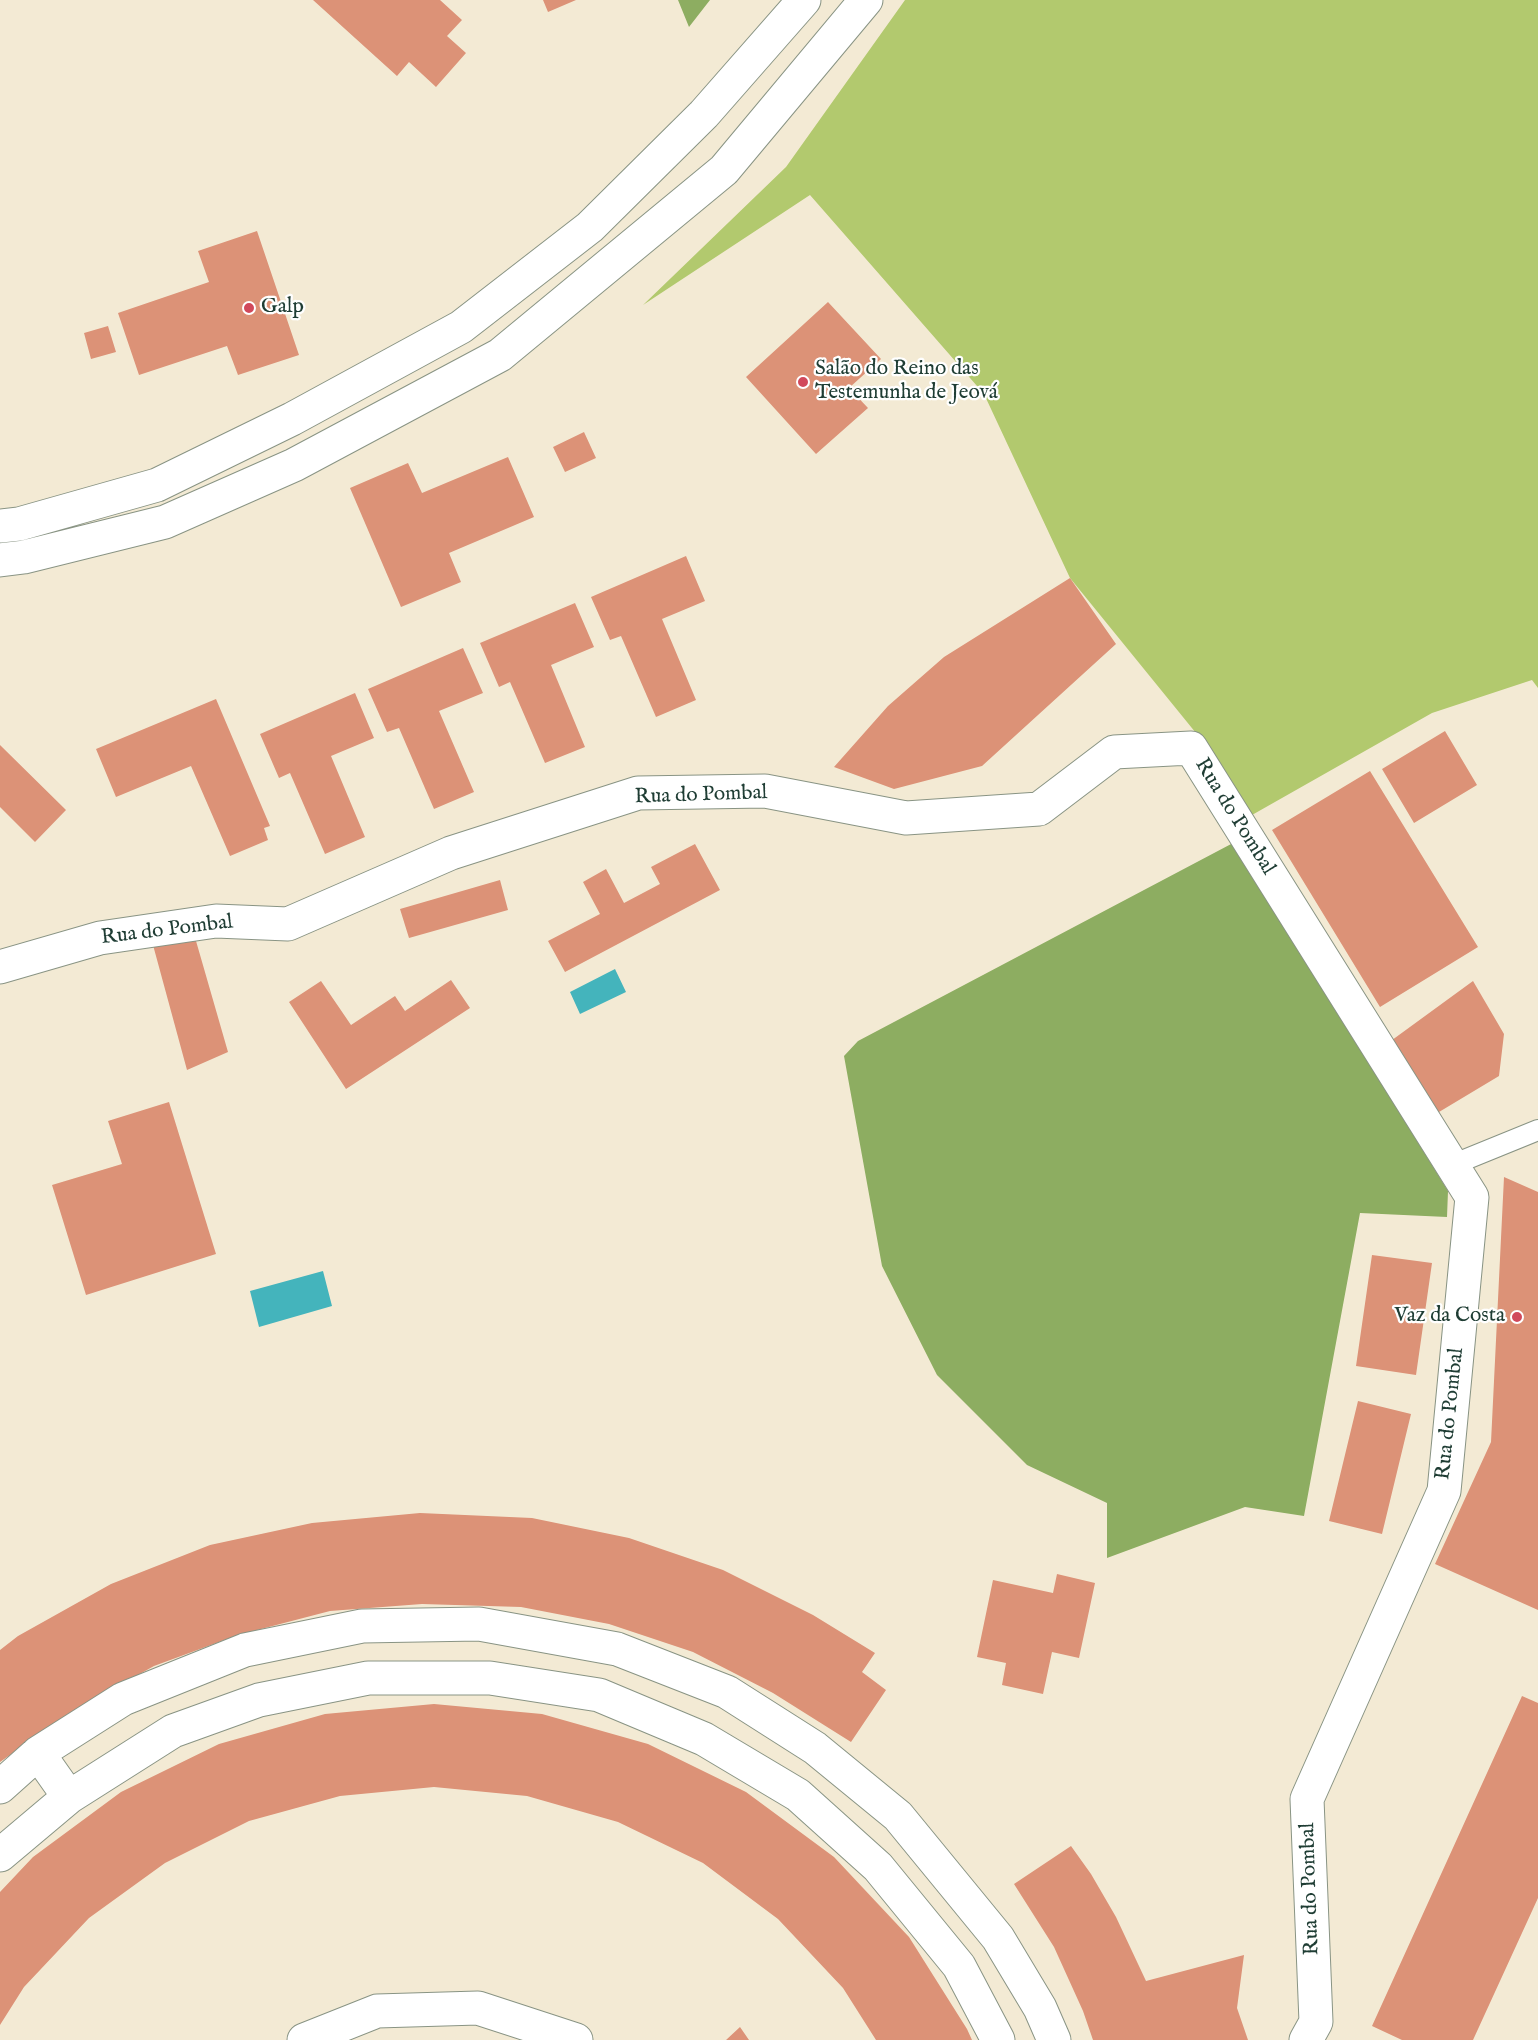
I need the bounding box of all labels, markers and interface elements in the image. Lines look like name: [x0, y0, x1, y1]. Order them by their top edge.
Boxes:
place label: Galp: [261, 295, 304, 321]
marker: Galp: [242, 301, 256, 315]
place label: Salão do Reino das Testemunha de Jeová: [815, 357, 998, 407]
marker: Salão do Reino das Testemunha de Jeová: [796, 375, 810, 389]
street label: Rua do Pombal: [1188, 754, 1280, 880]
street label: Rua do Pombal: [634, 781, 768, 811]
street label: Rua do Pombal: [100, 910, 234, 952]
place label: Vaz da Costa: [1394, 1304, 1505, 1330]
marker: Vaz da Costa: [1510, 1310, 1524, 1324]
street label: Rua do Pombal: [1432, 1347, 1470, 1481]
street label: Rua do Pombal: [1296, 1822, 1326, 1956]

